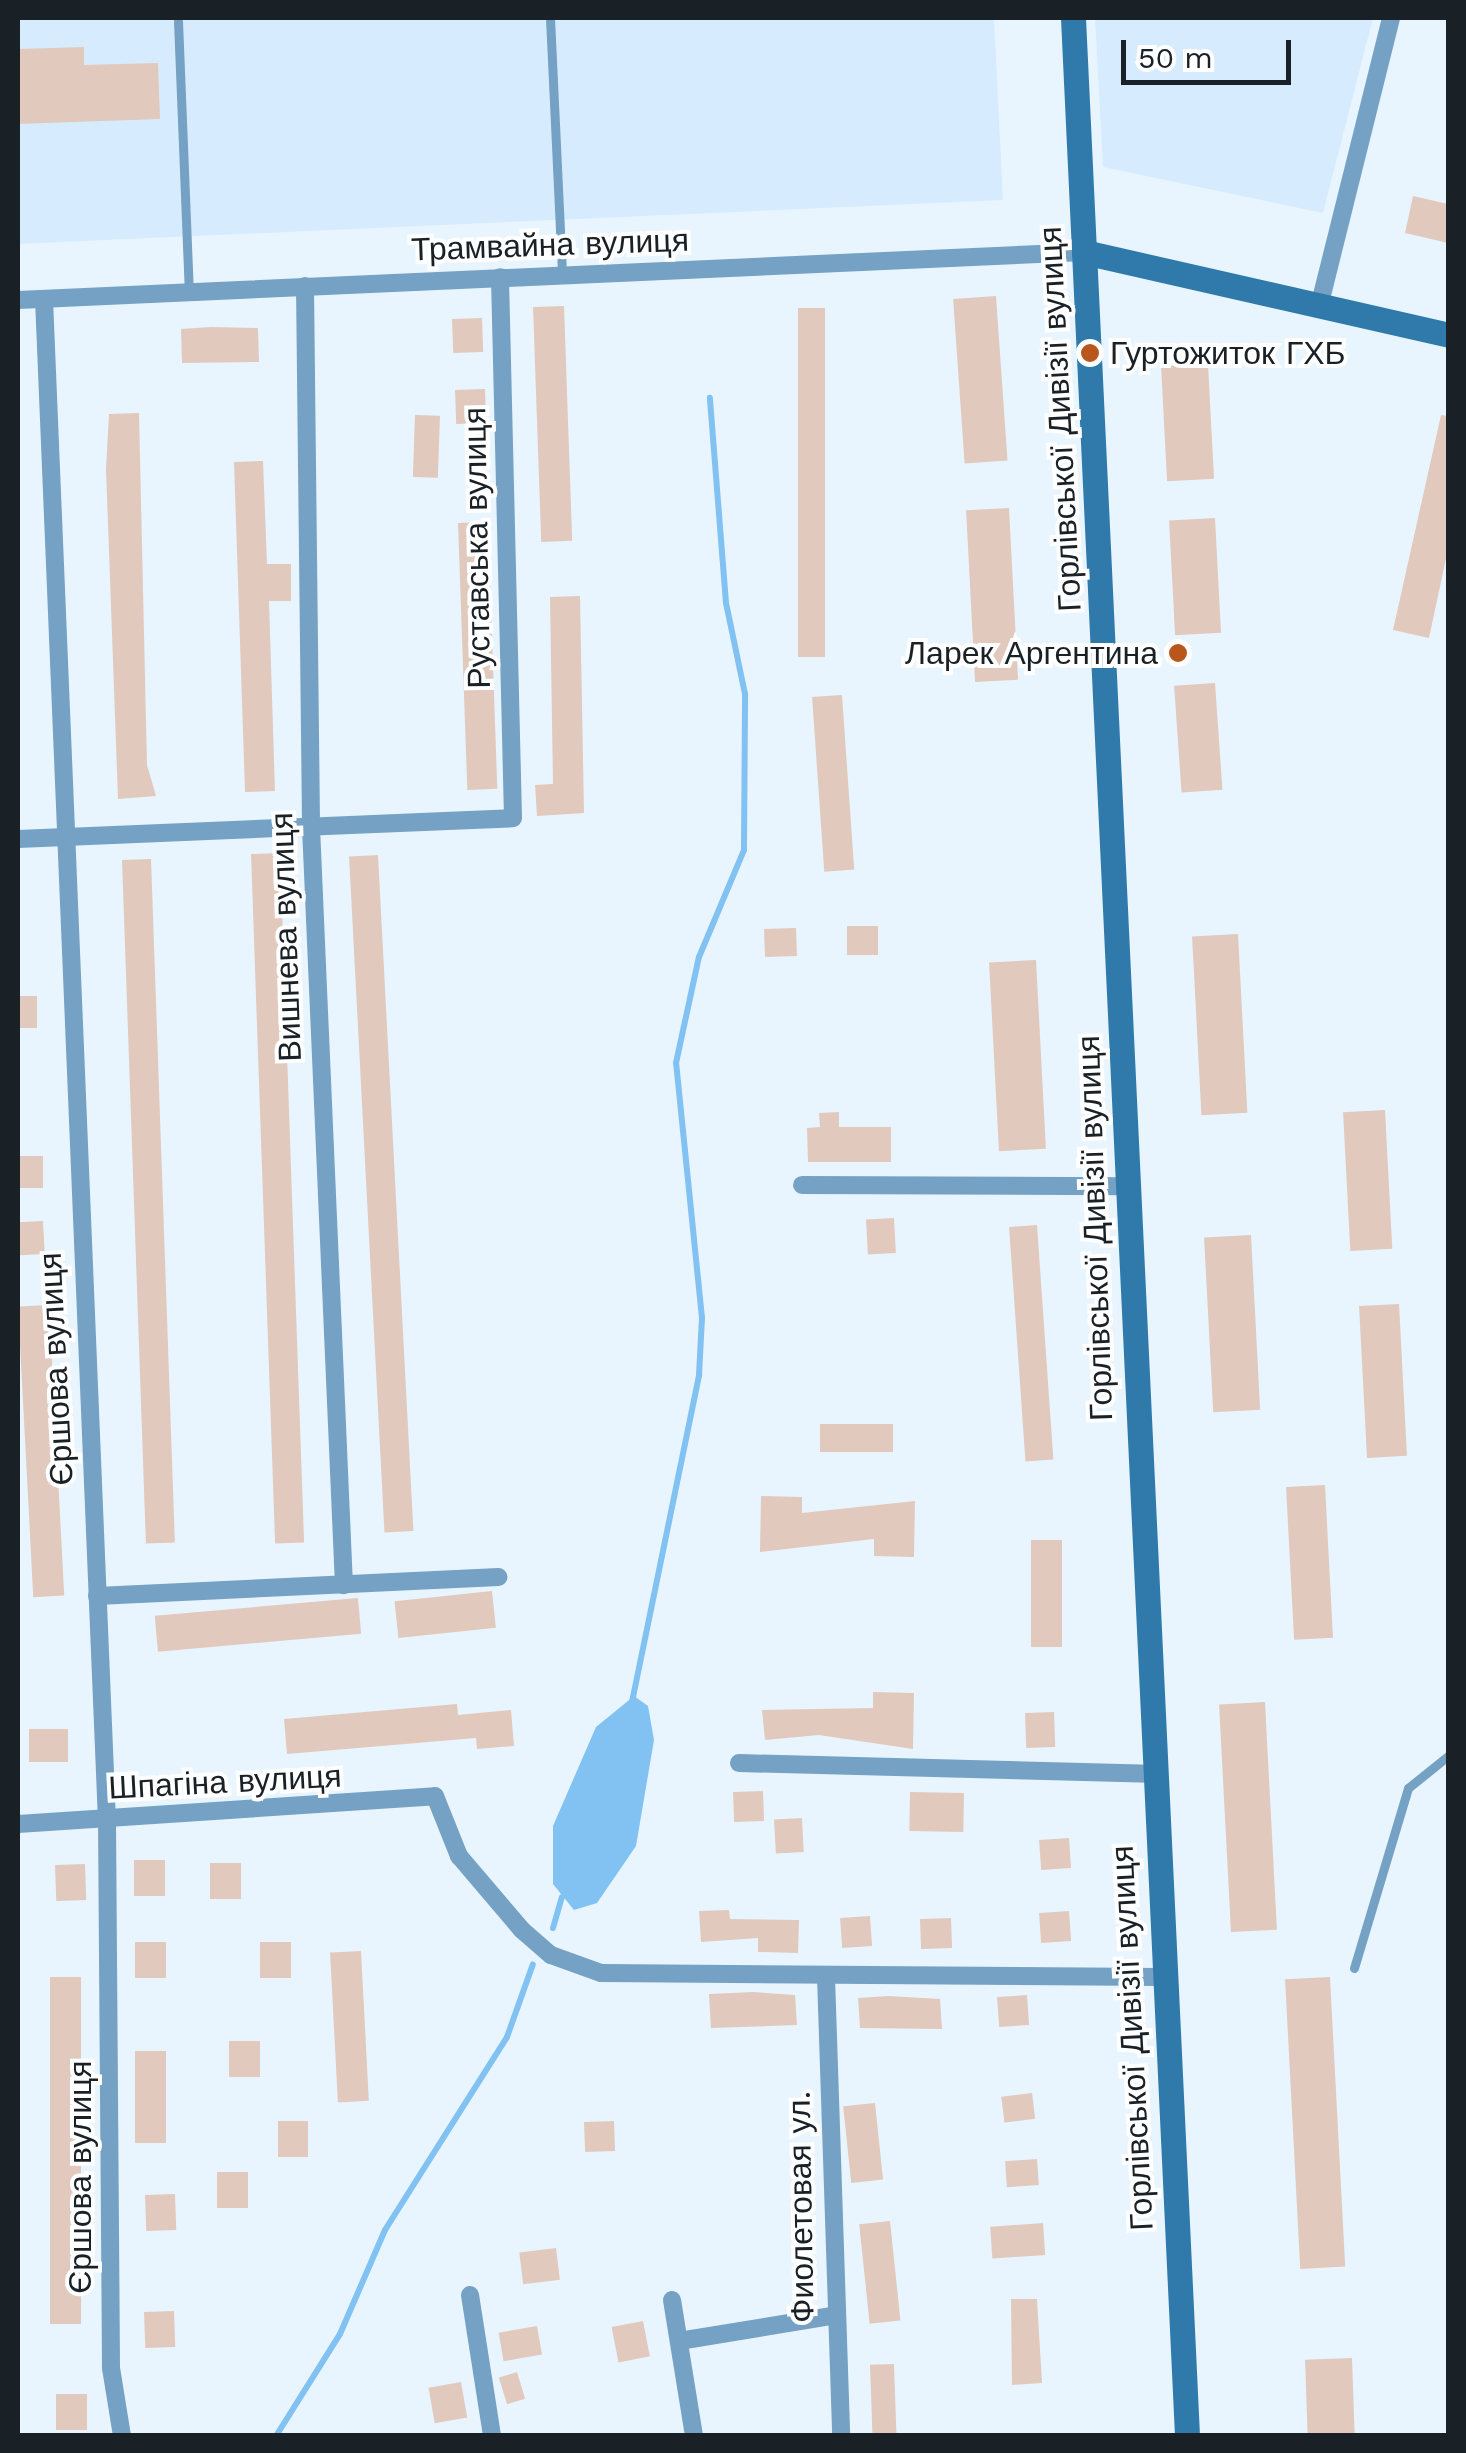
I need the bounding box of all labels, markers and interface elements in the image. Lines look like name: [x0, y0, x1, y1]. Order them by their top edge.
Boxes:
scale bar: [1126, 20, 1296, 82]
text: 50 m: [1138, 40, 1213, 75]
street label: Трамвайна вулиця: [410, 221, 690, 269]
street label: Горлівської Дивізії вулиця: [1031, 225, 1089, 613]
place label: Гуртожиток ГХБ: [1110, 334, 1346, 372]
marker: Гуртожиток ГХБ: [1079, 342, 1101, 364]
street label: Руставська вулиця: [455, 407, 499, 689]
place label: Ларек Аргентина: [905, 634, 1158, 672]
marker: Ларек Аргентина: [1167, 642, 1189, 664]
street label: Вишнева вулиця: [262, 812, 310, 1062]
street label: Горлівської Дивізії вулиця: [1069, 1035, 1121, 1421]
street label: Єршова вулиця: [31, 1251, 81, 1487]
street label: Шпагіна вулиця: [107, 1757, 343, 1807]
street label: Горлівської Дивізії вулиця: [1103, 1844, 1161, 2232]
street label: Єршова вулиця: [61, 2060, 99, 2294]
street label: Фиолетовая ул.: [780, 2091, 822, 2323]

